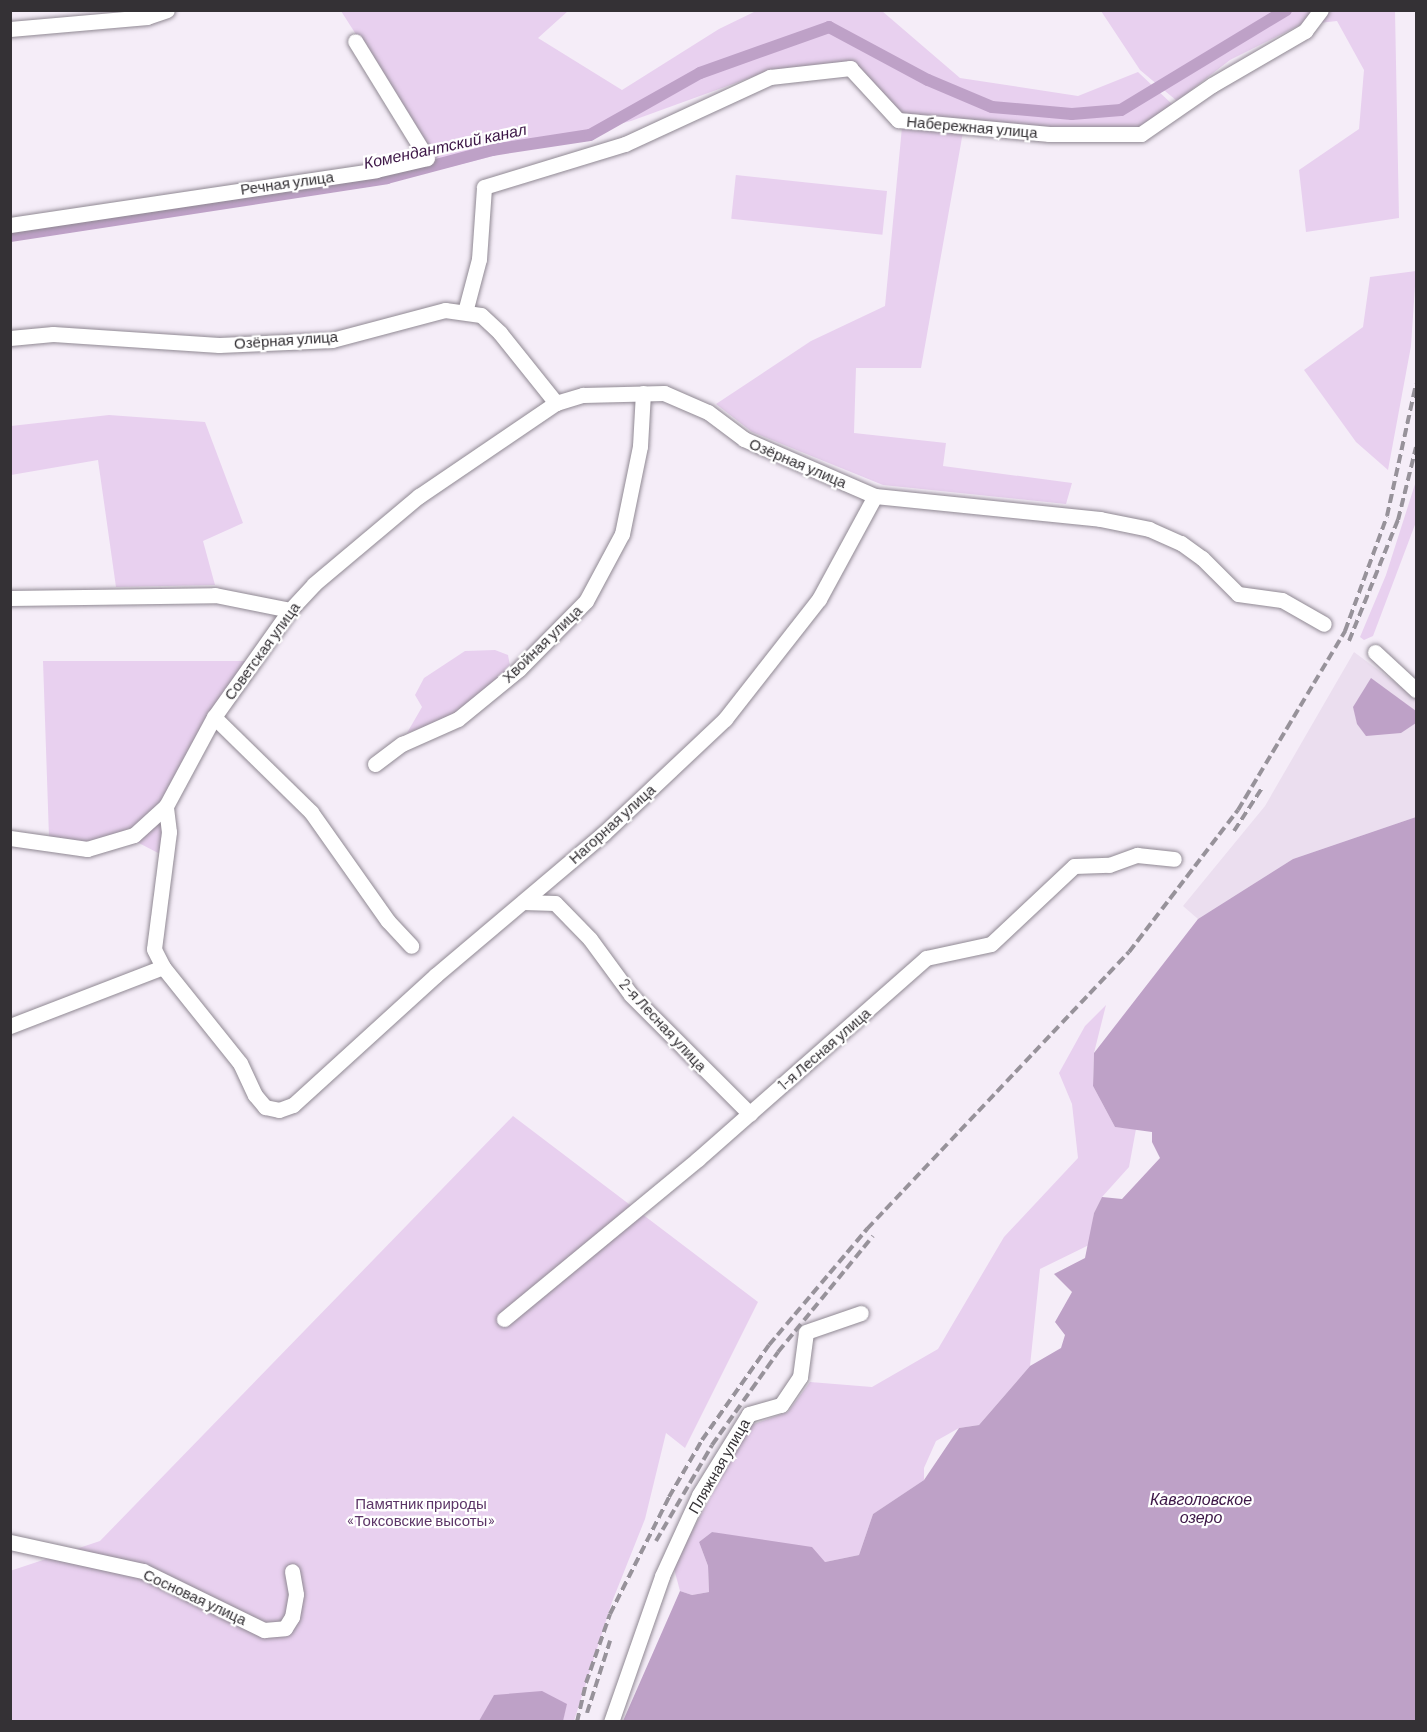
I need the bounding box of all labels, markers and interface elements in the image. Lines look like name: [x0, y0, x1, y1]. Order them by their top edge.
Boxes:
street label: Набережная улица: [906, 112, 1038, 142]
water label: Комендантский канал: [362, 119, 528, 173]
street label: Речная улица: [239, 168, 335, 198]
street label: Озёрная улица: [233, 327, 339, 353]
street label: Озёрная улица: [747, 434, 849, 492]
street label: Советская улица: [220, 599, 304, 703]
street label: Хвойная улица: [499, 602, 585, 686]
street label: Нагорная улица: [565, 781, 659, 867]
street label: 2-я Лесная улица: [616, 975, 710, 1075]
street label: 1-я Лесная улица: [774, 1004, 874, 1094]
street label: Пляжная улица: [685, 1415, 753, 1517]
water label: Кавголовское озеро: [1150, 1489, 1252, 1527]
park label: Памятник природы «Токсовские высоты»: [347, 1494, 495, 1529]
street label: Сосновая улица: [141, 1565, 249, 1629]

